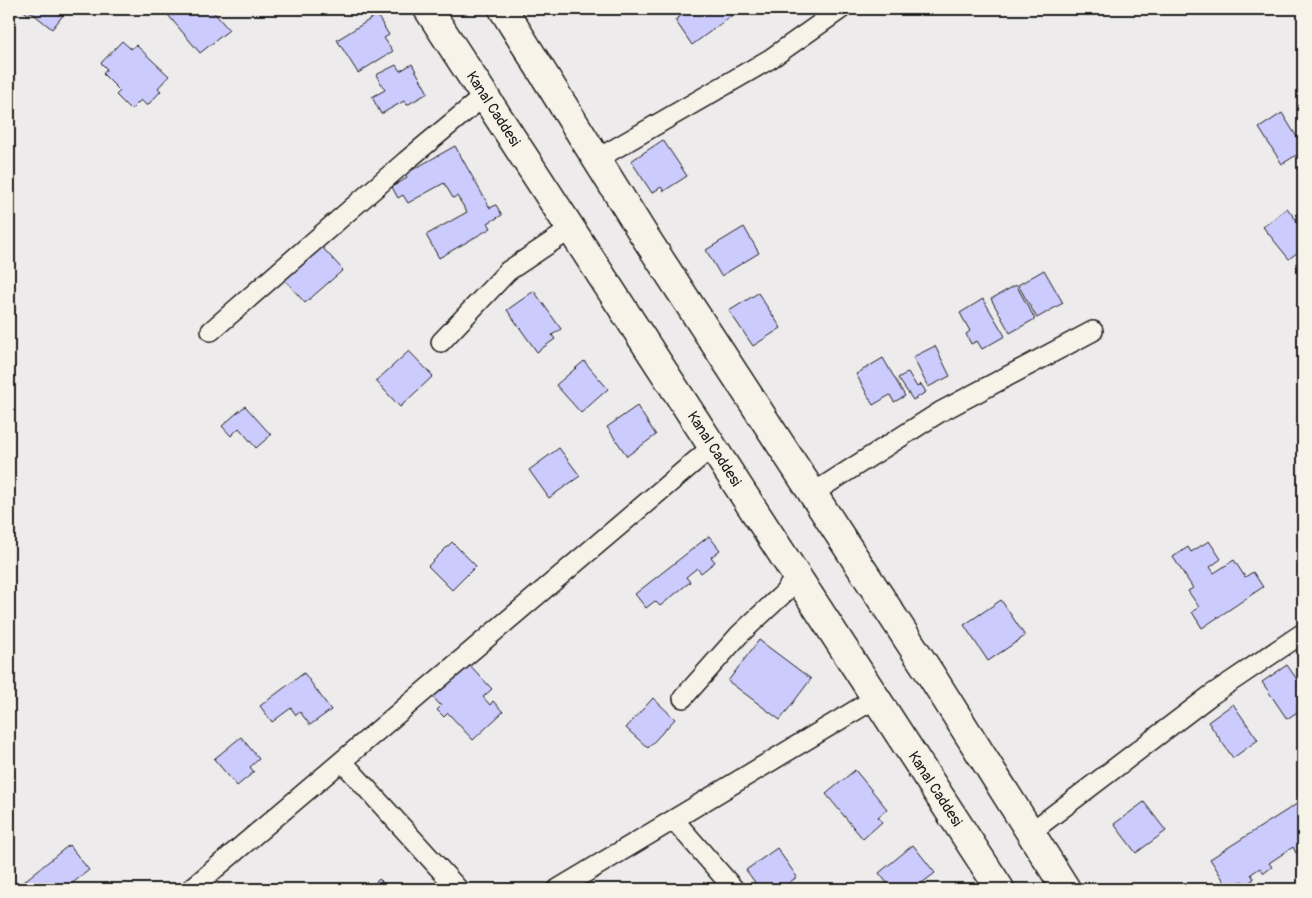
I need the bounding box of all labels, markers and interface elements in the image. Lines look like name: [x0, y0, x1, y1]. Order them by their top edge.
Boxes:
street label: Kanal Caddesi: [462, 68, 524, 150]
street label: Kanal Caddesi: [683, 408, 745, 490]
street label: Kanal Caddesi: [904, 748, 966, 830]

